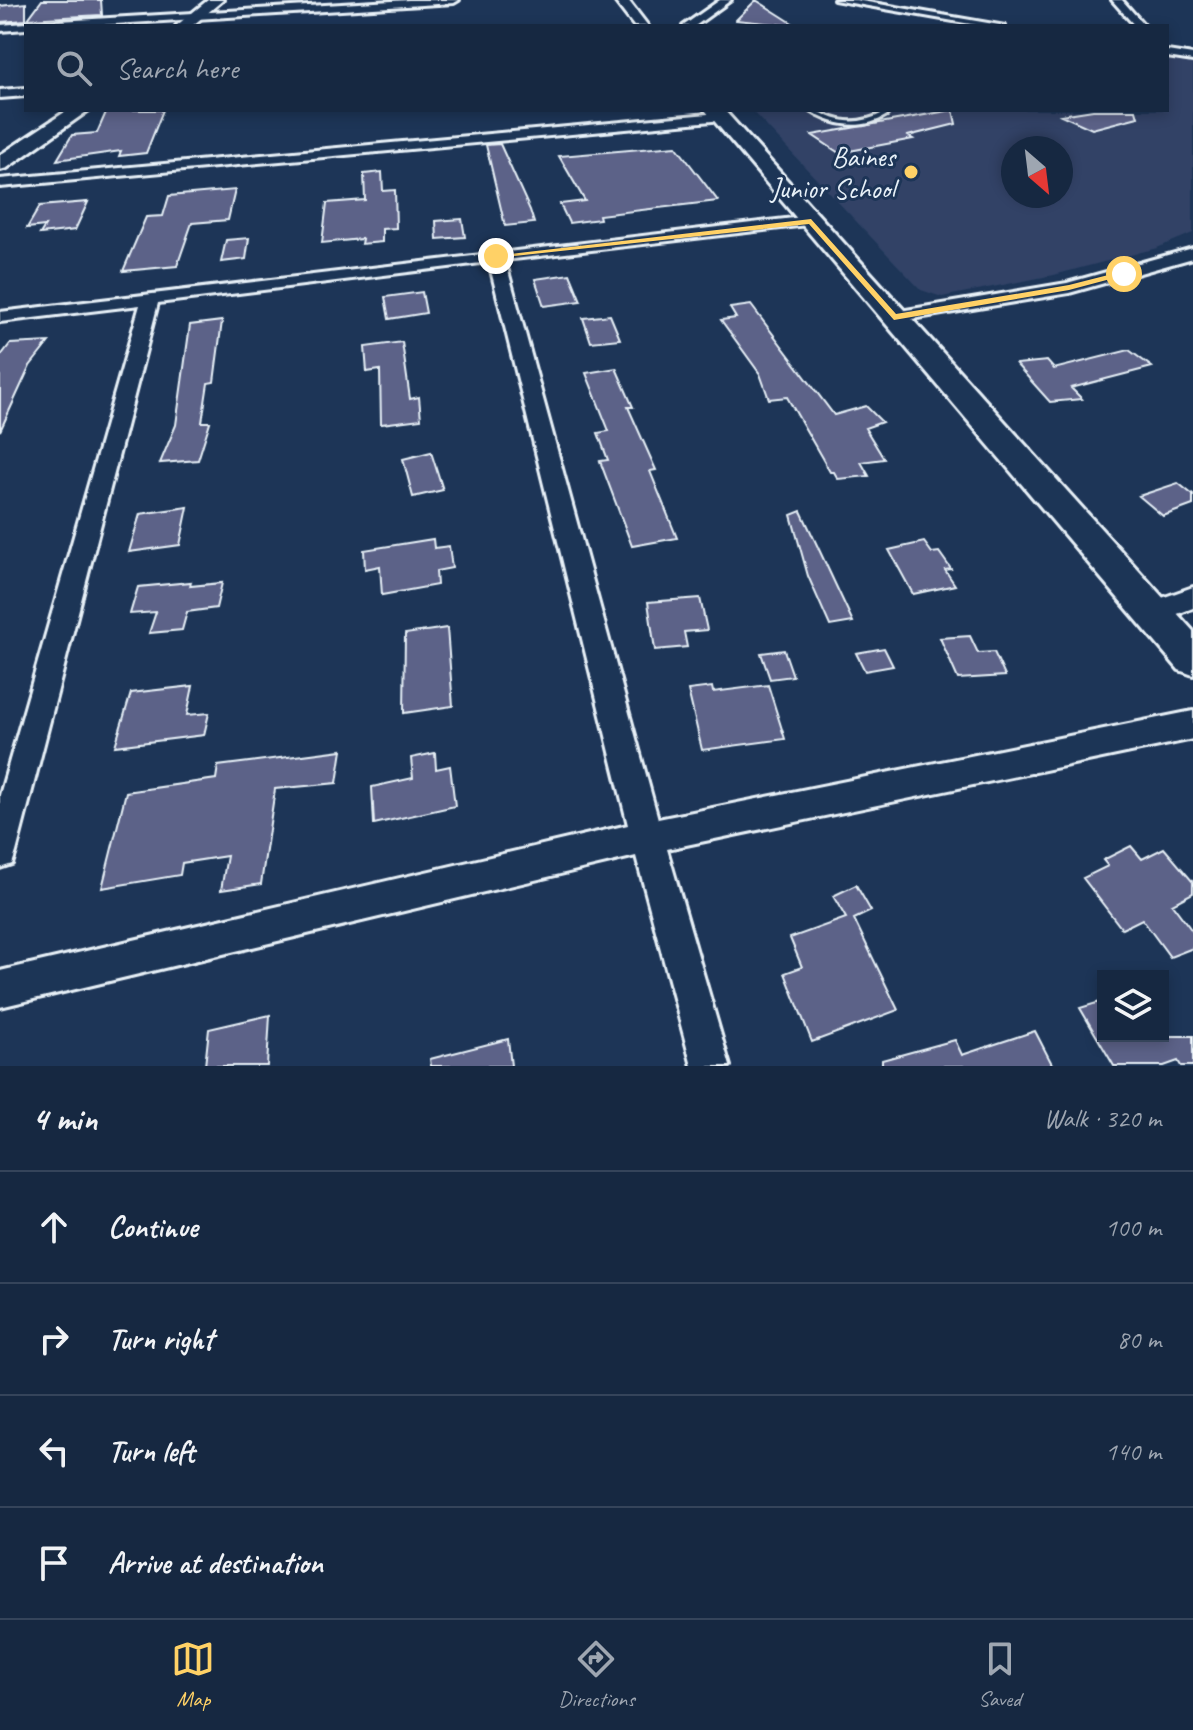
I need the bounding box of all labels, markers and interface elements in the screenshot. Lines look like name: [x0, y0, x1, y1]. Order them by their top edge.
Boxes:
search box: [24, 24, 1169, 112]
icon: search: [52, 46, 96, 90]
text: Search here: [116, 49, 238, 87]
north arrow: [1001, 136, 1073, 208]
place label: Baines Junior School: [769, 139, 900, 206]
marker: Baines Junior School: [902, 163, 920, 181]
route end: [478, 238, 514, 274]
route start: [1106, 256, 1142, 292]
map controls: [1097, 970, 1169, 1042]
button: layers: [1097, 970, 1169, 1042]
text: 4 min: [32, 1097, 97, 1140]
text: Walk · 320 m: [1044, 1102, 1161, 1135]
icon: ahead: [32, 1205, 76, 1249]
text: Continue: [108, 1208, 198, 1246]
text: 100 m: [1105, 1211, 1161, 1244]
icon: right: [32, 1317, 76, 1361]
text: Turn right: [108, 1320, 213, 1358]
text: 80 m: [1117, 1323, 1161, 1356]
icon: left: [32, 1429, 76, 1473]
text: Turn left: [108, 1432, 195, 1470]
text: 140 m: [1105, 1435, 1161, 1468]
icon: arrive: [32, 1541, 76, 1585]
text: Arrive at destination: [108, 1544, 323, 1582]
tab: Map: [171, 1637, 215, 1713]
tab: Directions: [558, 1637, 635, 1713]
tab: Saved: [978, 1637, 1022, 1713]

